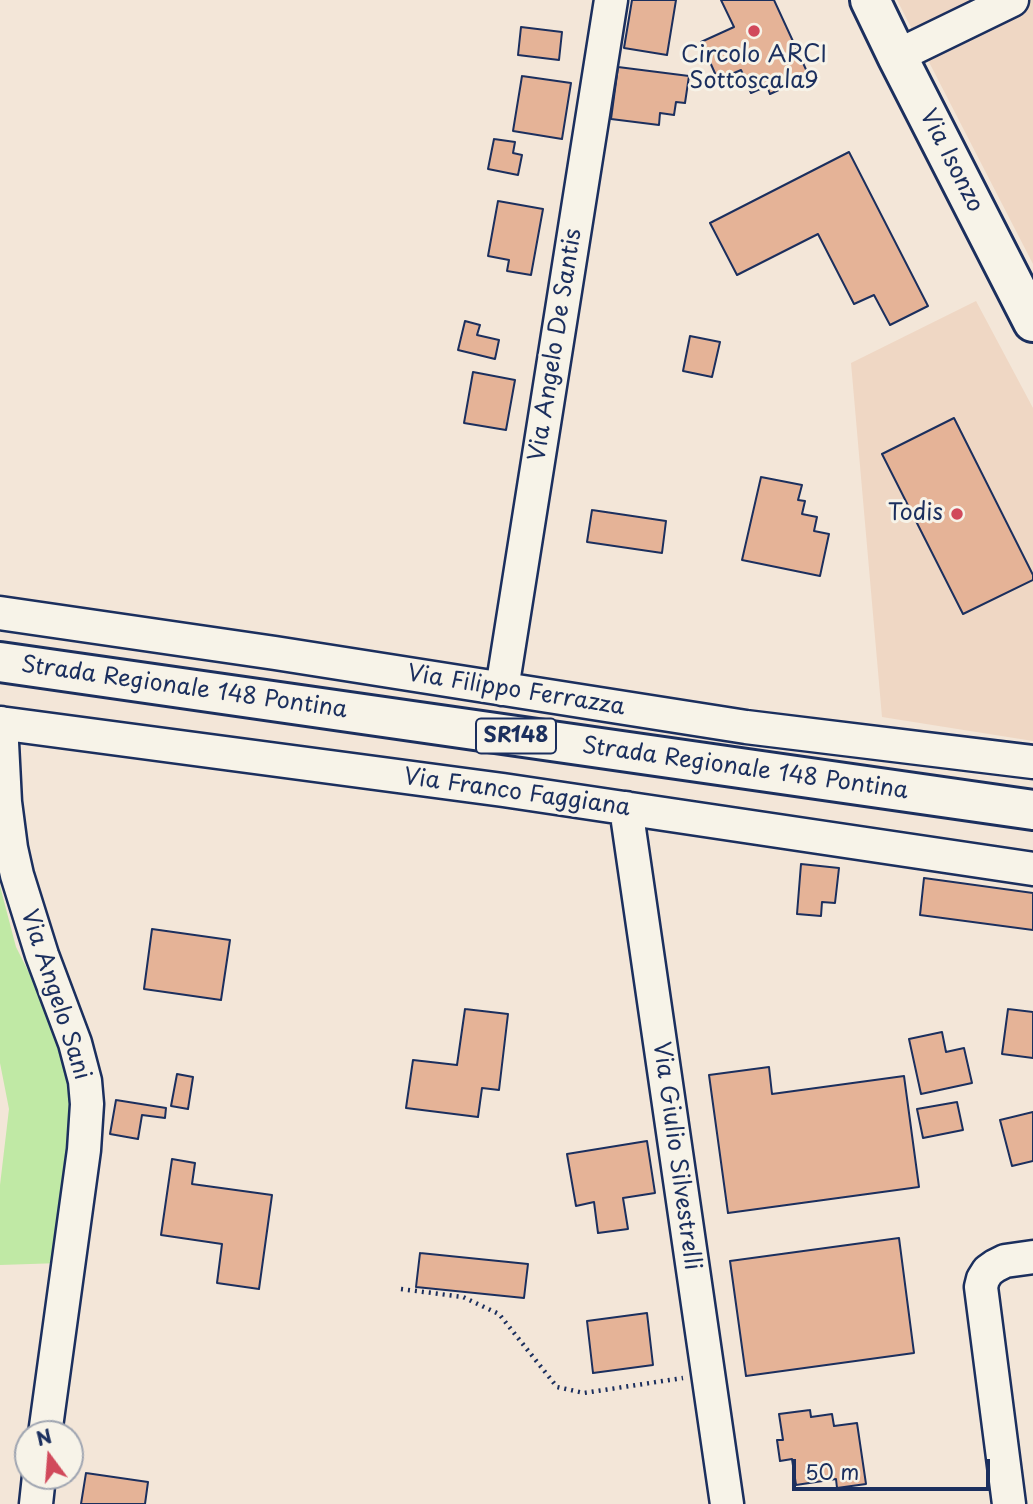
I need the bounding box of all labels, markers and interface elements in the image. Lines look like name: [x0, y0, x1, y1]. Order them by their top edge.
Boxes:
marker: Circolo ARCI Sottoscala9: [746, 23, 762, 39]
place label: Circolo ARCI Sottoscala9: [681, 42, 827, 96]
street label: Via Isonzo: [913, 105, 989, 217]
street label: Via Angelo De Santis: [524, 227, 588, 463]
place label: Todis: [888, 500, 943, 528]
marker: Todis: [949, 506, 965, 522]
street label: Strada Regionale 148 Pontina: [19, 651, 349, 725]
street label: Via Filippo Ferrazza: [405, 660, 627, 722]
road number: SR148: [476, 718, 556, 754]
street label: Strada Regionale 148 Pontina: [580, 732, 910, 806]
street label: Via Franco Faggiana: [402, 763, 632, 823]
street label: Via Angelo Sani: [14, 906, 96, 1084]
street label: Via Giulio Silvestrelli: [646, 1040, 706, 1272]
north arrow: [14, 1420, 84, 1490]
text: N: [33, 1421, 55, 1452]
scale bar: [795, 1444, 993, 1488]
text: 50 m: [805, 1455, 859, 1487]

